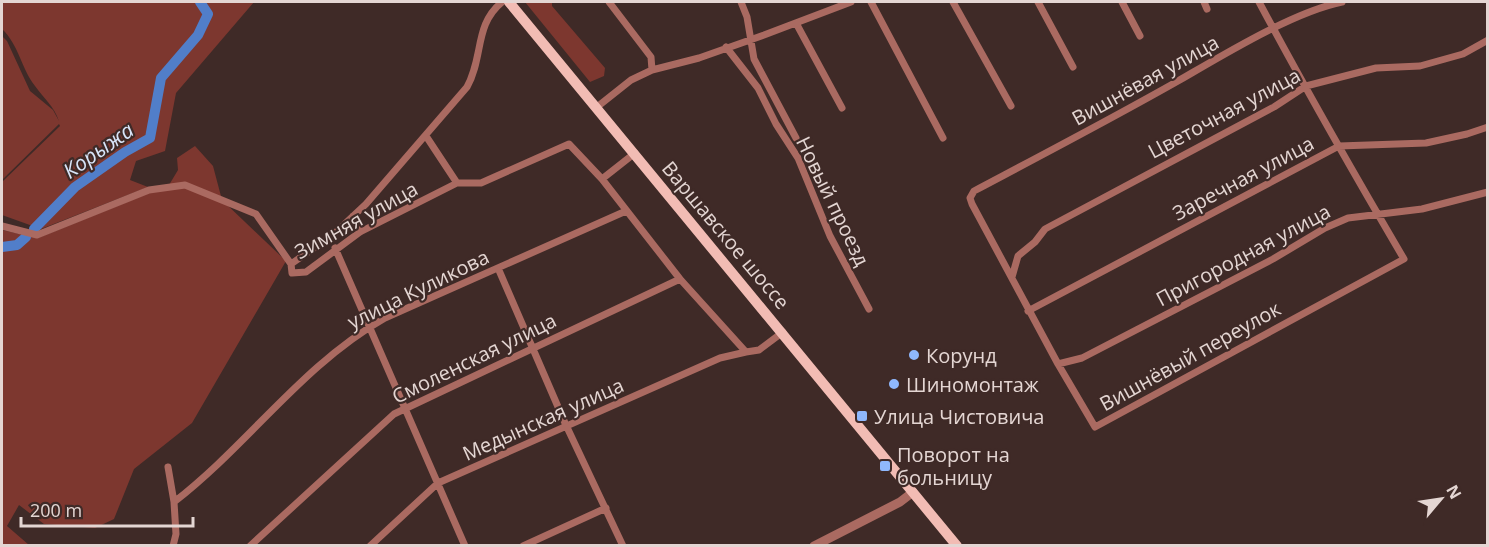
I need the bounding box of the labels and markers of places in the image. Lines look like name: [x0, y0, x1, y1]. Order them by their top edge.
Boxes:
place label: Корунд: [926, 342, 997, 369]
marker: Корунд: [907, 348, 921, 362]
place label: Шиномонтаж: [906, 371, 1039, 398]
marker: Шиномонтаж: [887, 377, 901, 391]
place label: Улица Чистовича: [874, 403, 1044, 430]
marker: Улица Чистовича: [855, 409, 869, 423]
place label: Поворот на больницу: [897, 441, 1010, 491]
marker: Поворот на больницу: [878, 459, 892, 473]

